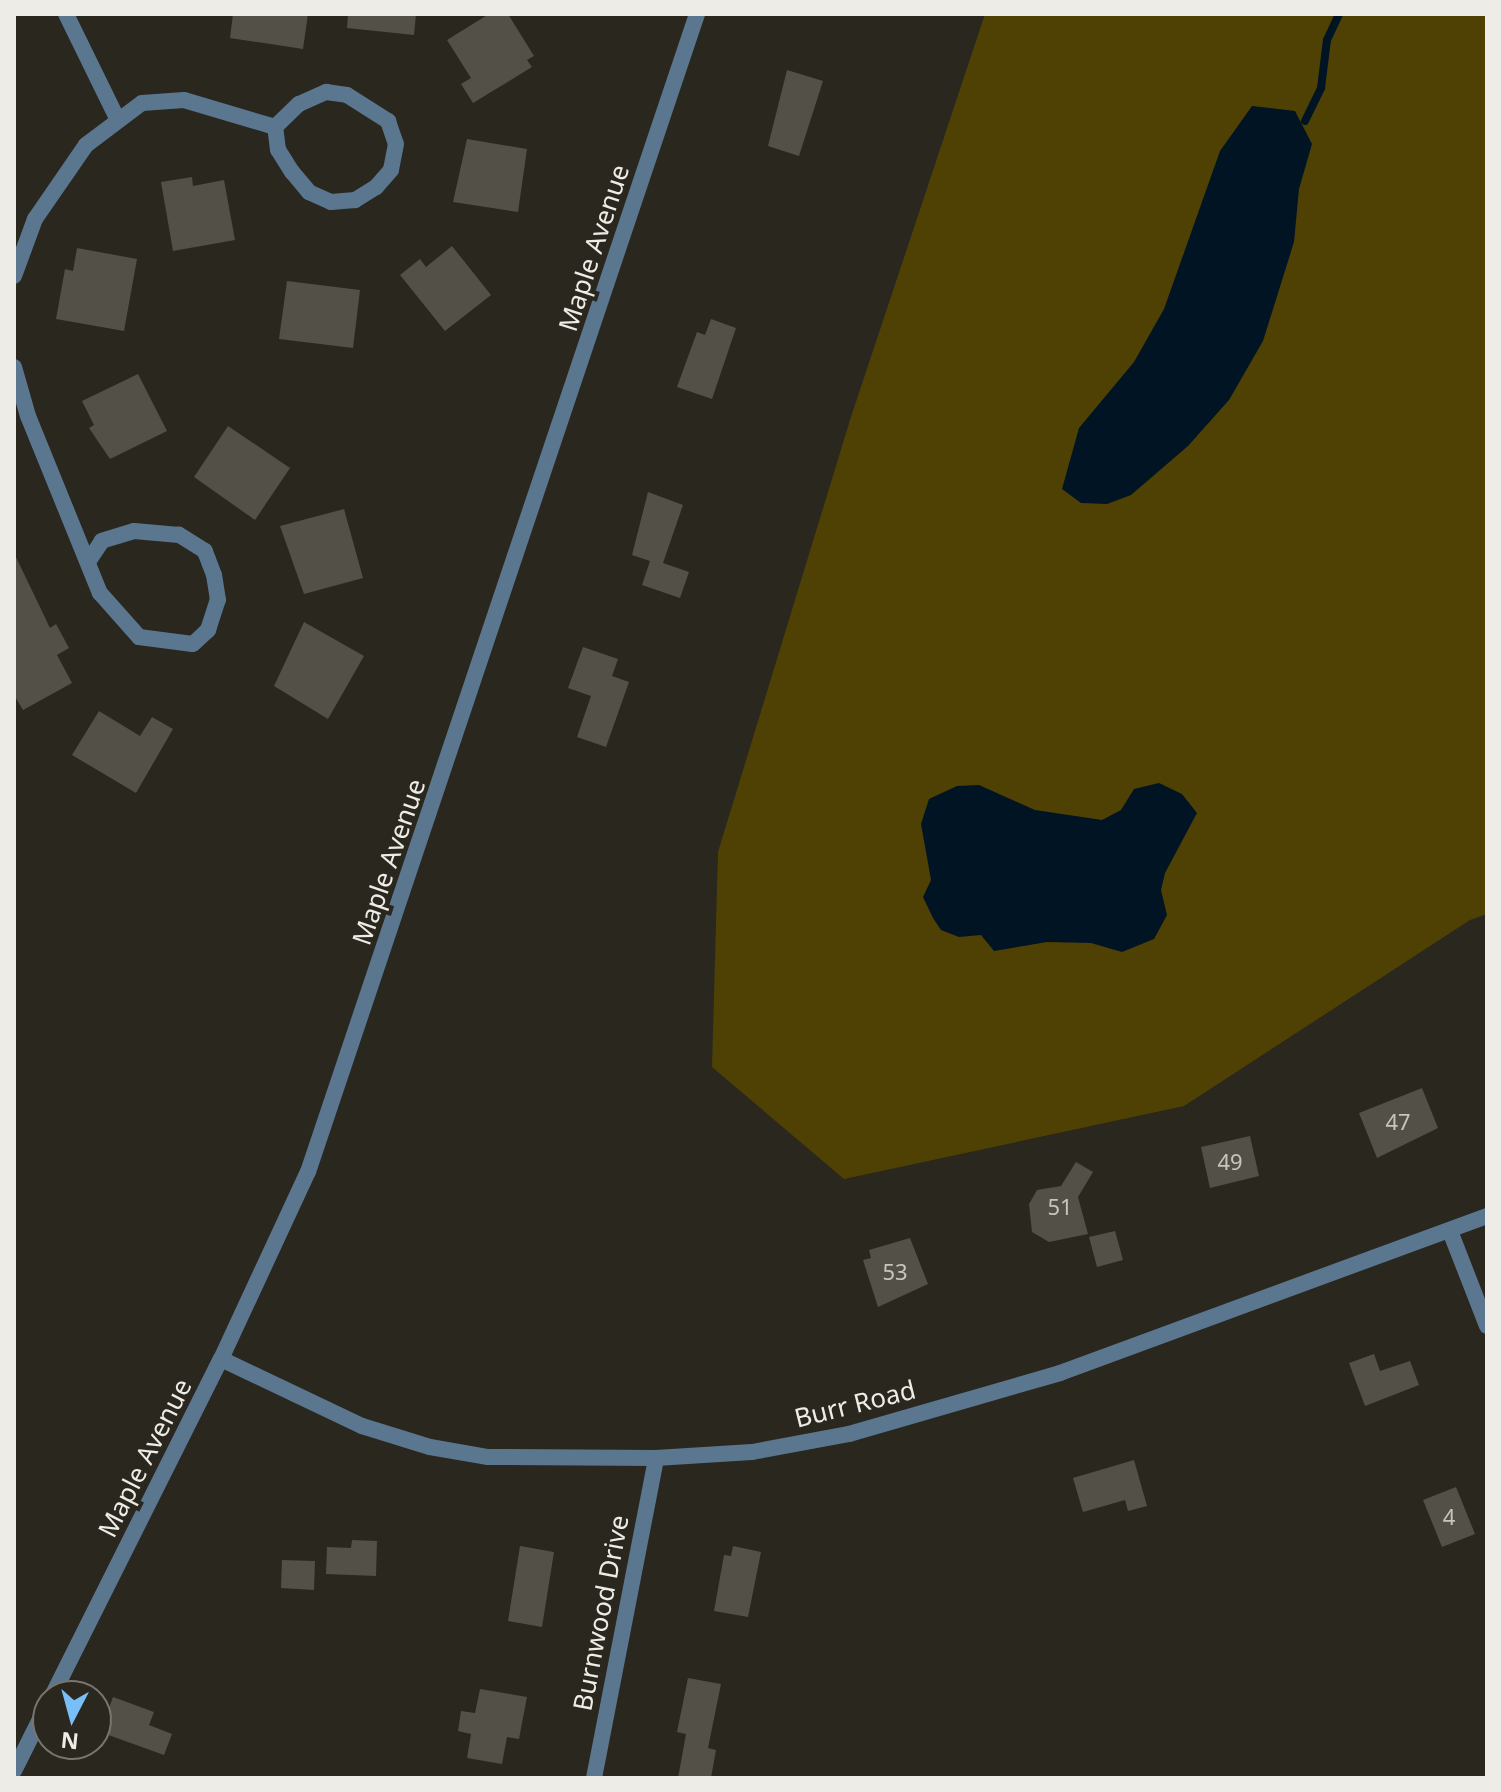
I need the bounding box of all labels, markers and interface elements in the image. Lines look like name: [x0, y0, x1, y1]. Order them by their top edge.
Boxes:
street label: Maple Avenue: [552, 161, 636, 335]
street label: Maple Avenue: [346, 775, 432, 949]
house number: 47: [1385, 1109, 1411, 1135]
house number: 49: [1217, 1149, 1243, 1175]
house number: 51: [1047, 1194, 1073, 1220]
house number: 53: [882, 1259, 908, 1285]
street label: Maple Avenue: [92, 1374, 198, 1542]
street label: Burr Road: [791, 1374, 919, 1434]
house number: 4: [1443, 1504, 1455, 1530]
street label: Burnwood Drive: [567, 1512, 635, 1714]
north arrow: [32, 1680, 112, 1760]
text: N: [59, 1726, 80, 1758]

